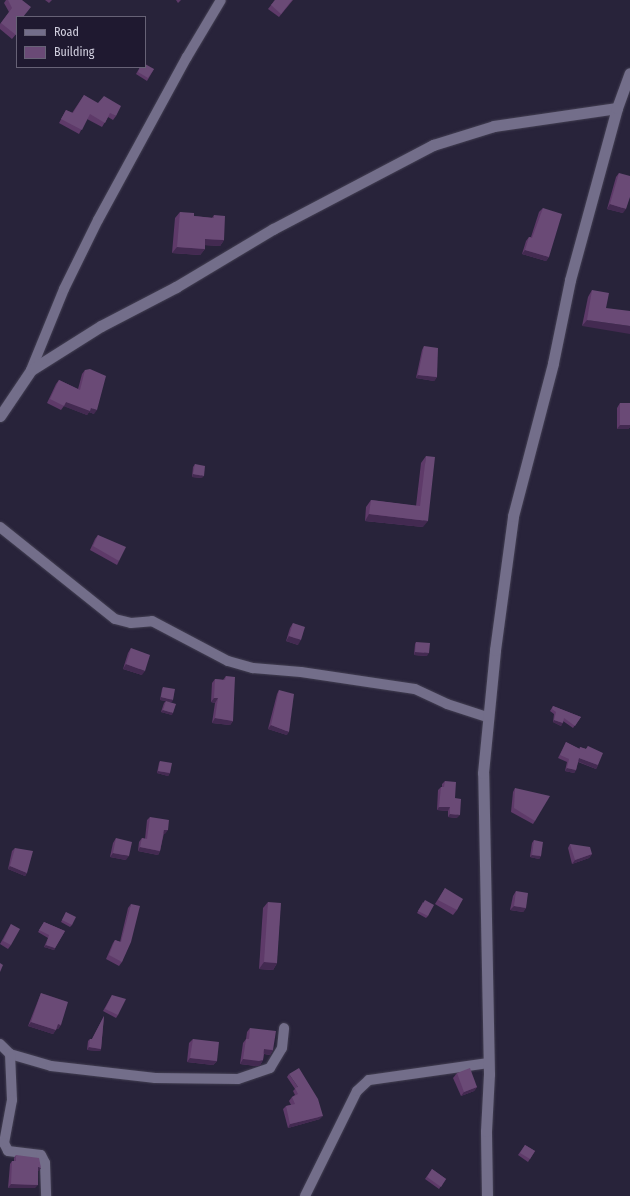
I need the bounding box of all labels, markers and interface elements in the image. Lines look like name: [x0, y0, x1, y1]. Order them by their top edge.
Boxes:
legend: [16, 16, 146, 68]
text: Road: [54, 25, 79, 39]
text: Building: [54, 45, 94, 59]

